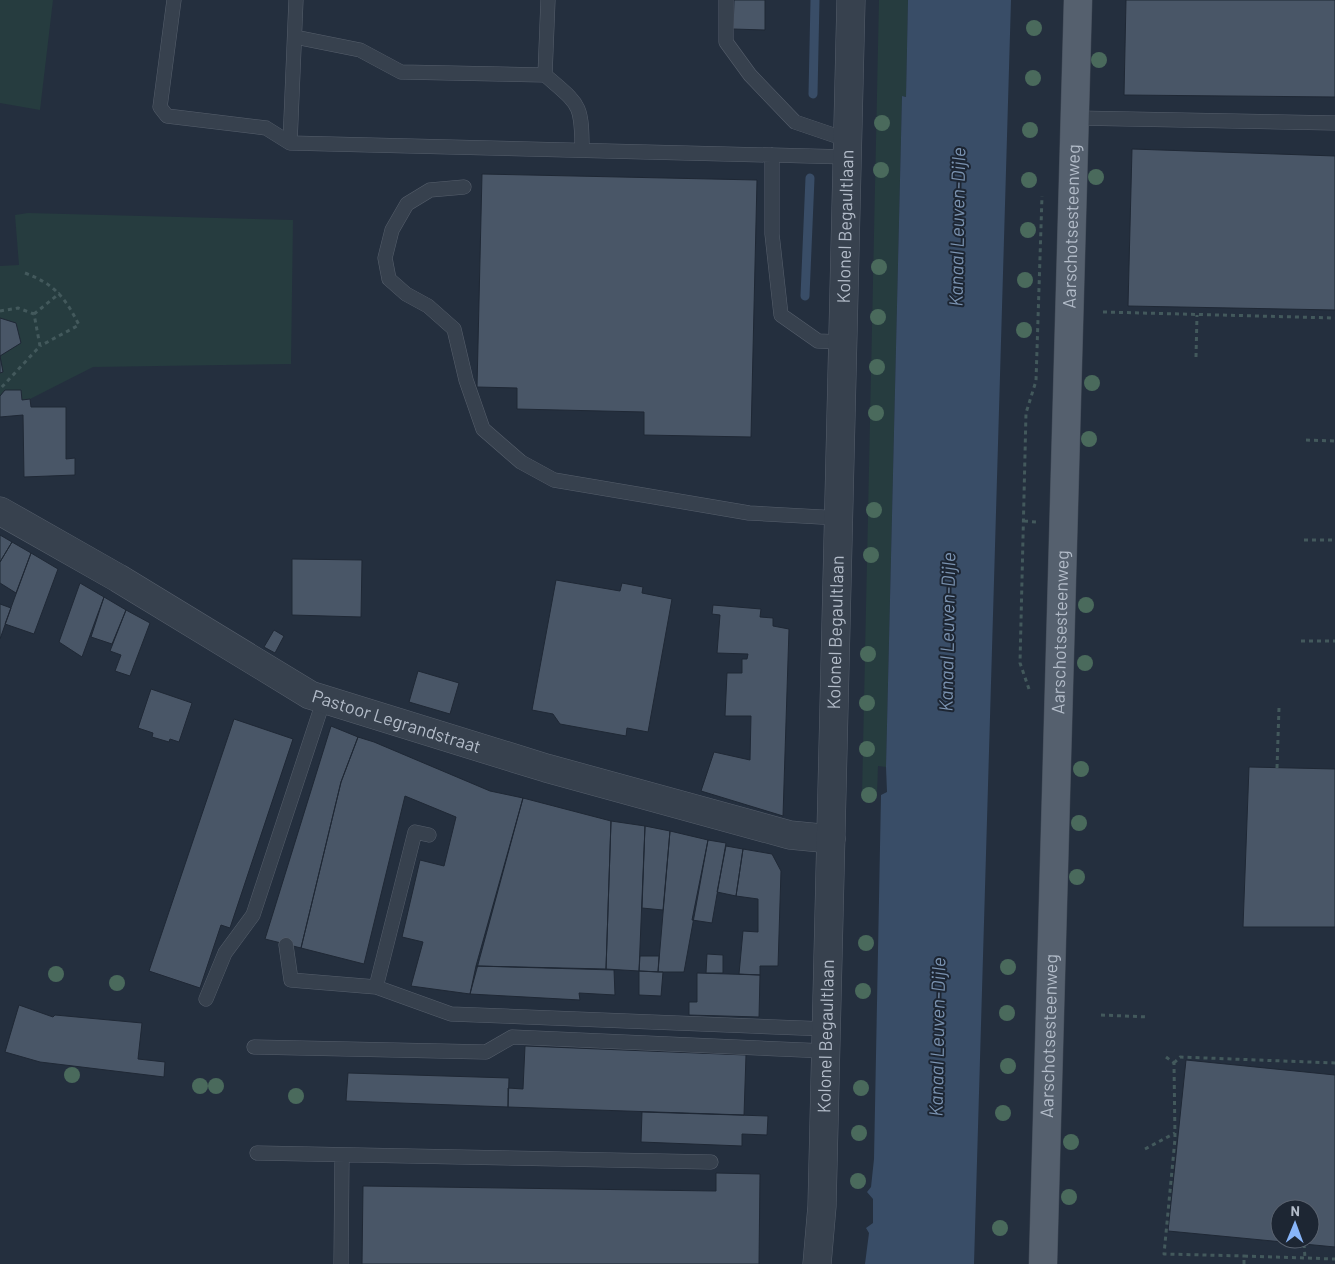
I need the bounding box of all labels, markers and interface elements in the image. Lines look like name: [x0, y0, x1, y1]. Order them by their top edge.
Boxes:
street label: Aarschotsesteenweg: [1057, 144, 1084, 309]
water label: Kanaal Leuven-Dijle: [944, 147, 969, 307]
street label: Kolonel Begaultlaan: [832, 149, 857, 304]
street label: Aarschotsesteenweg: [1046, 550, 1073, 715]
water label: Kanaal Leuven-Dijle: [934, 552, 959, 712]
street label: Kolonel Begaultlaan: [822, 555, 848, 709]
street label: Pastoor Legrandstraat: [309, 684, 484, 757]
street label: Aarschotsesteenweg: [1035, 954, 1062, 1118]
water label: Kanaal Leuven-Dijle: [924, 957, 949, 1117]
street label: Kolonel Begaultlaan: [812, 959, 838, 1113]
north arrow: [1270, 1199, 1320, 1249]
text: N: [1290, 1202, 1300, 1219]

